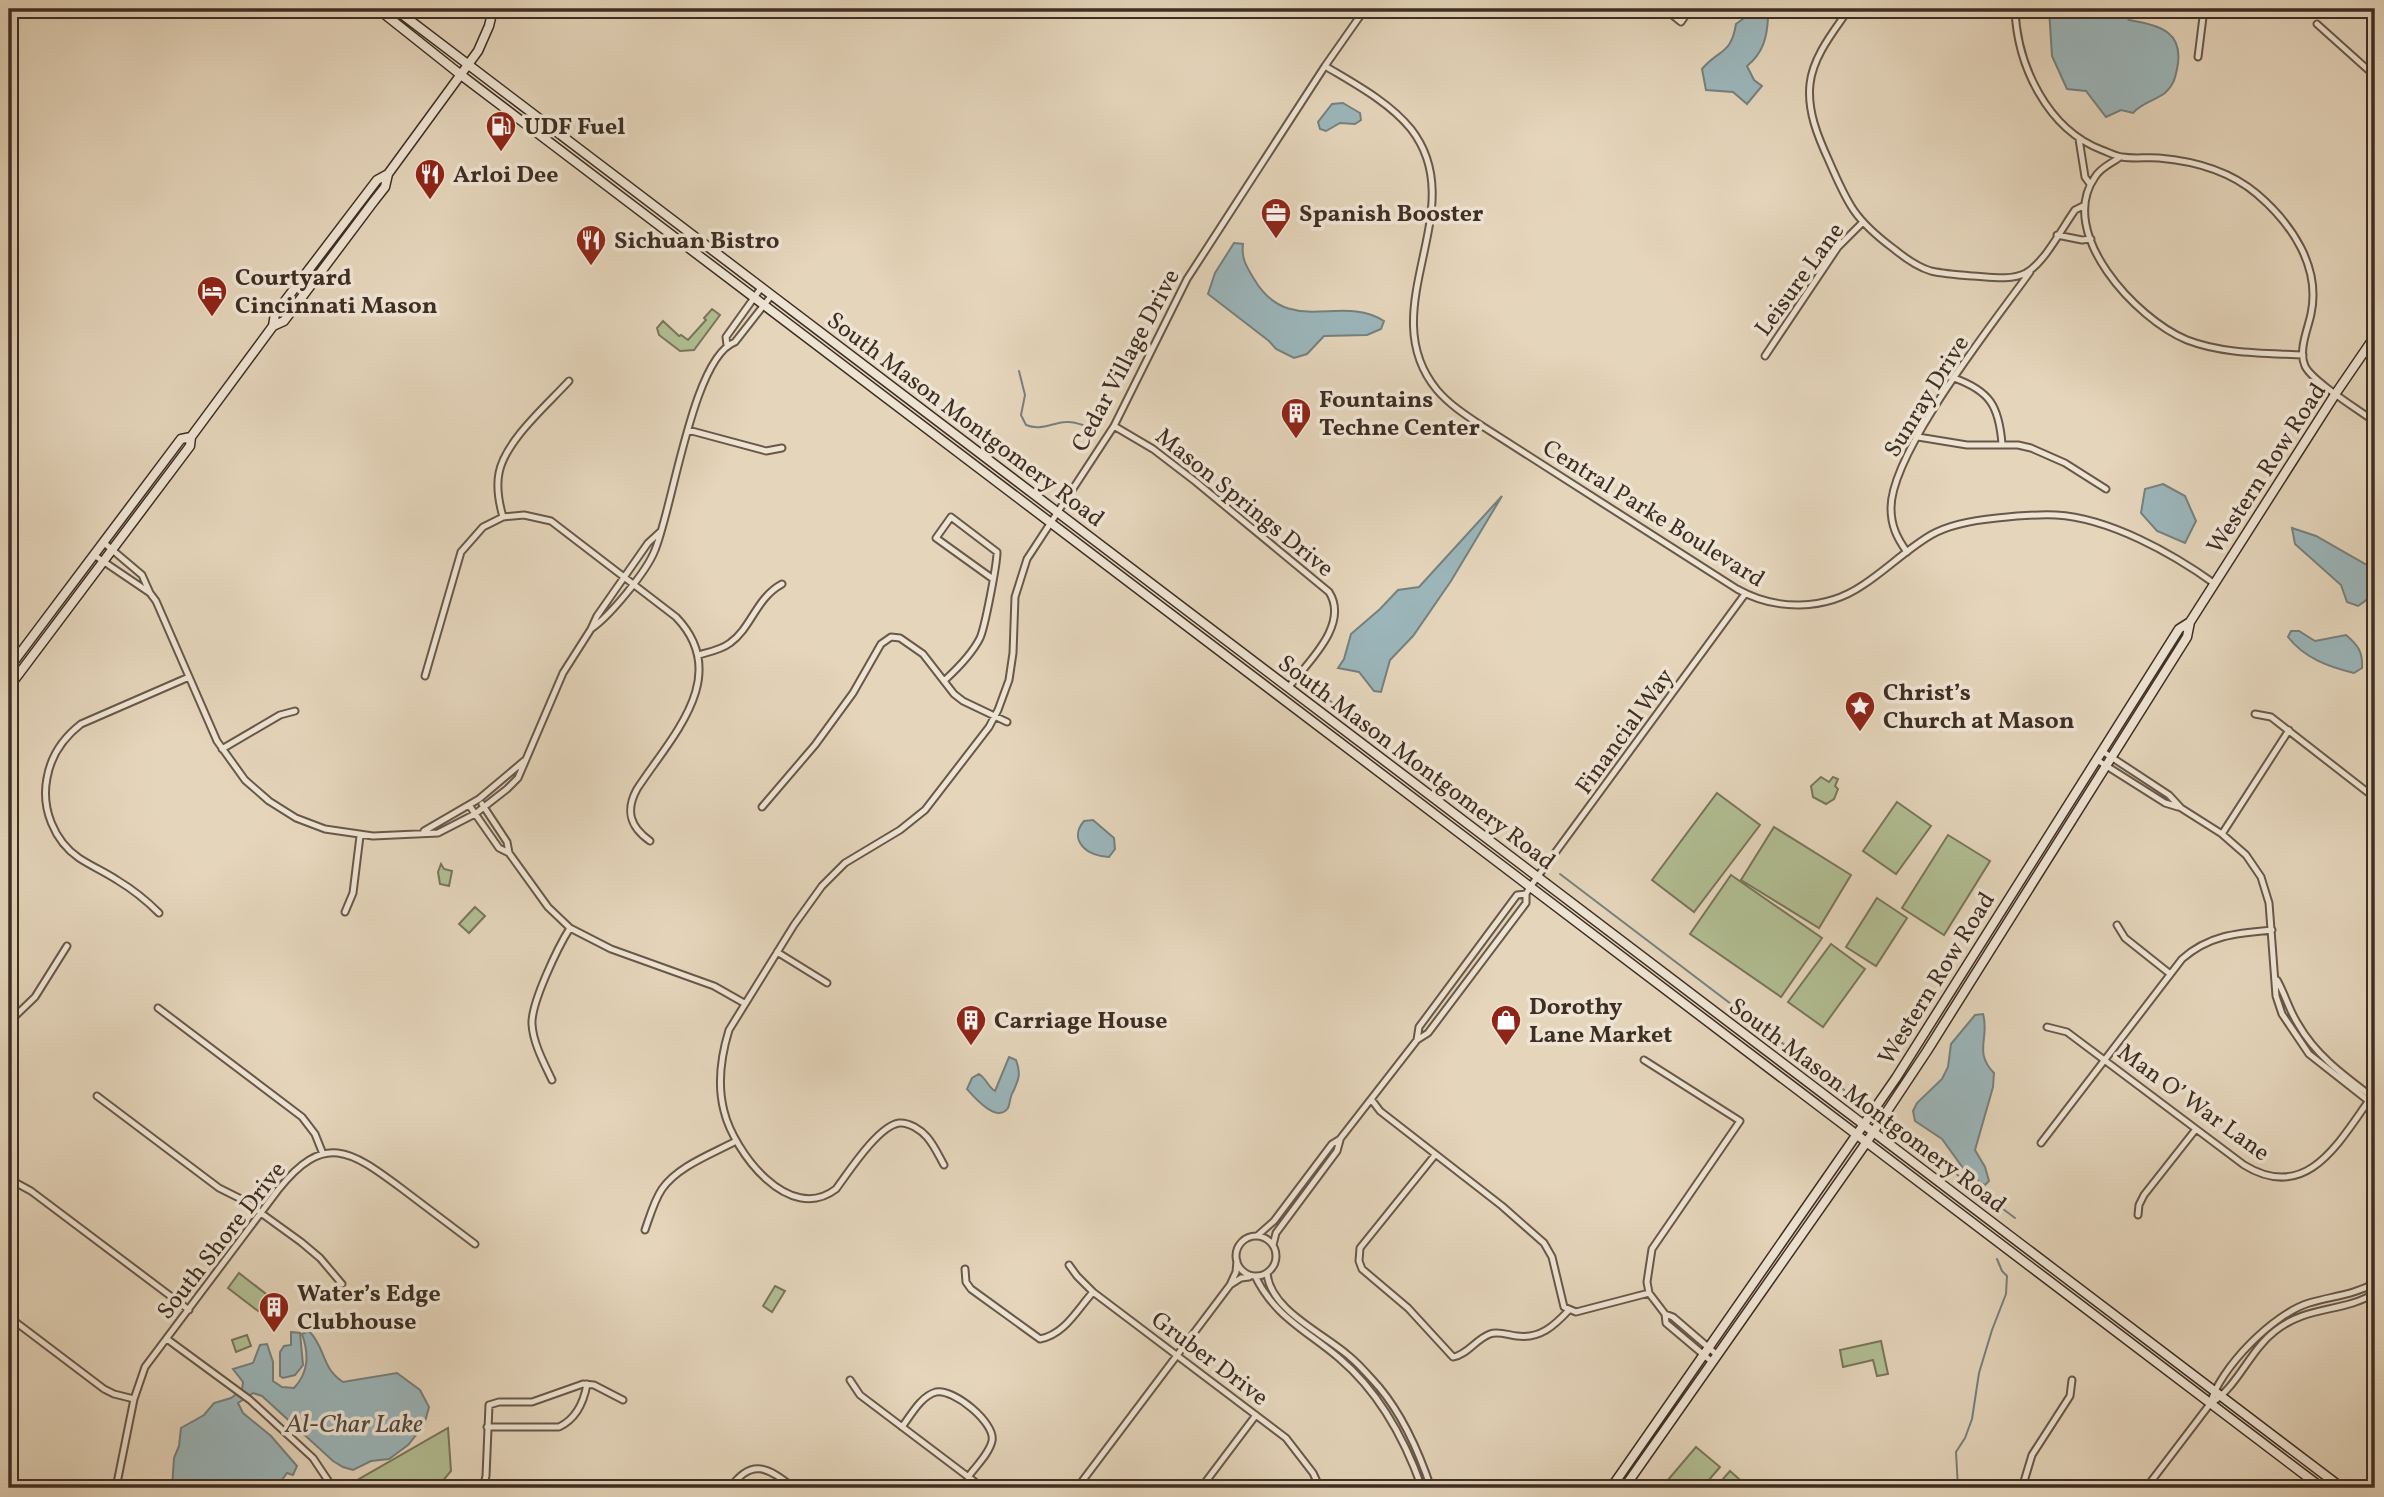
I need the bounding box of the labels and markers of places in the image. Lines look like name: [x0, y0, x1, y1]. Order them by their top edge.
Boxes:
fuel station icon: UDF Fuel: [484, 109, 518, 153]
place label: UDF Fuel: [524, 111, 625, 145]
restaurant icon: Arloi Dee: [413, 157, 447, 201]
place label: Arloi Dee: [453, 159, 559, 193]
office icon: Spanish Booster: [1259, 196, 1293, 240]
place label: Spanish Booster: [1299, 198, 1483, 232]
restaurant icon: Sichuan Bistro: [574, 223, 608, 267]
place label: Sichuan Bistro: [614, 225, 780, 259]
place label: Courtyard Cincinnati Mason: [235, 262, 438, 324]
hotel icon: Courtyard Cincinnati Mason: [195, 274, 229, 318]
place label: Fountains Techne Center: [1319, 384, 1480, 446]
building icon: Fountains Techne Center: [1279, 396, 1313, 440]
place label: Christ’s Church at Mason: [1883, 677, 2075, 739]
place icon: Christ’s Church at Mason: [1843, 689, 1877, 733]
place label: Dorothy Lane Market: [1529, 991, 1672, 1053]
building icon: Carriage House: [954, 1003, 988, 1047]
shop icon: Dorothy Lane Market: [1489, 1003, 1523, 1047]
place label: Carriage House: [994, 1005, 1168, 1039]
place label: Water’s Edge Clubhouse: [297, 1278, 441, 1340]
building icon: Water’s Edge Clubhouse: [257, 1290, 291, 1334]

